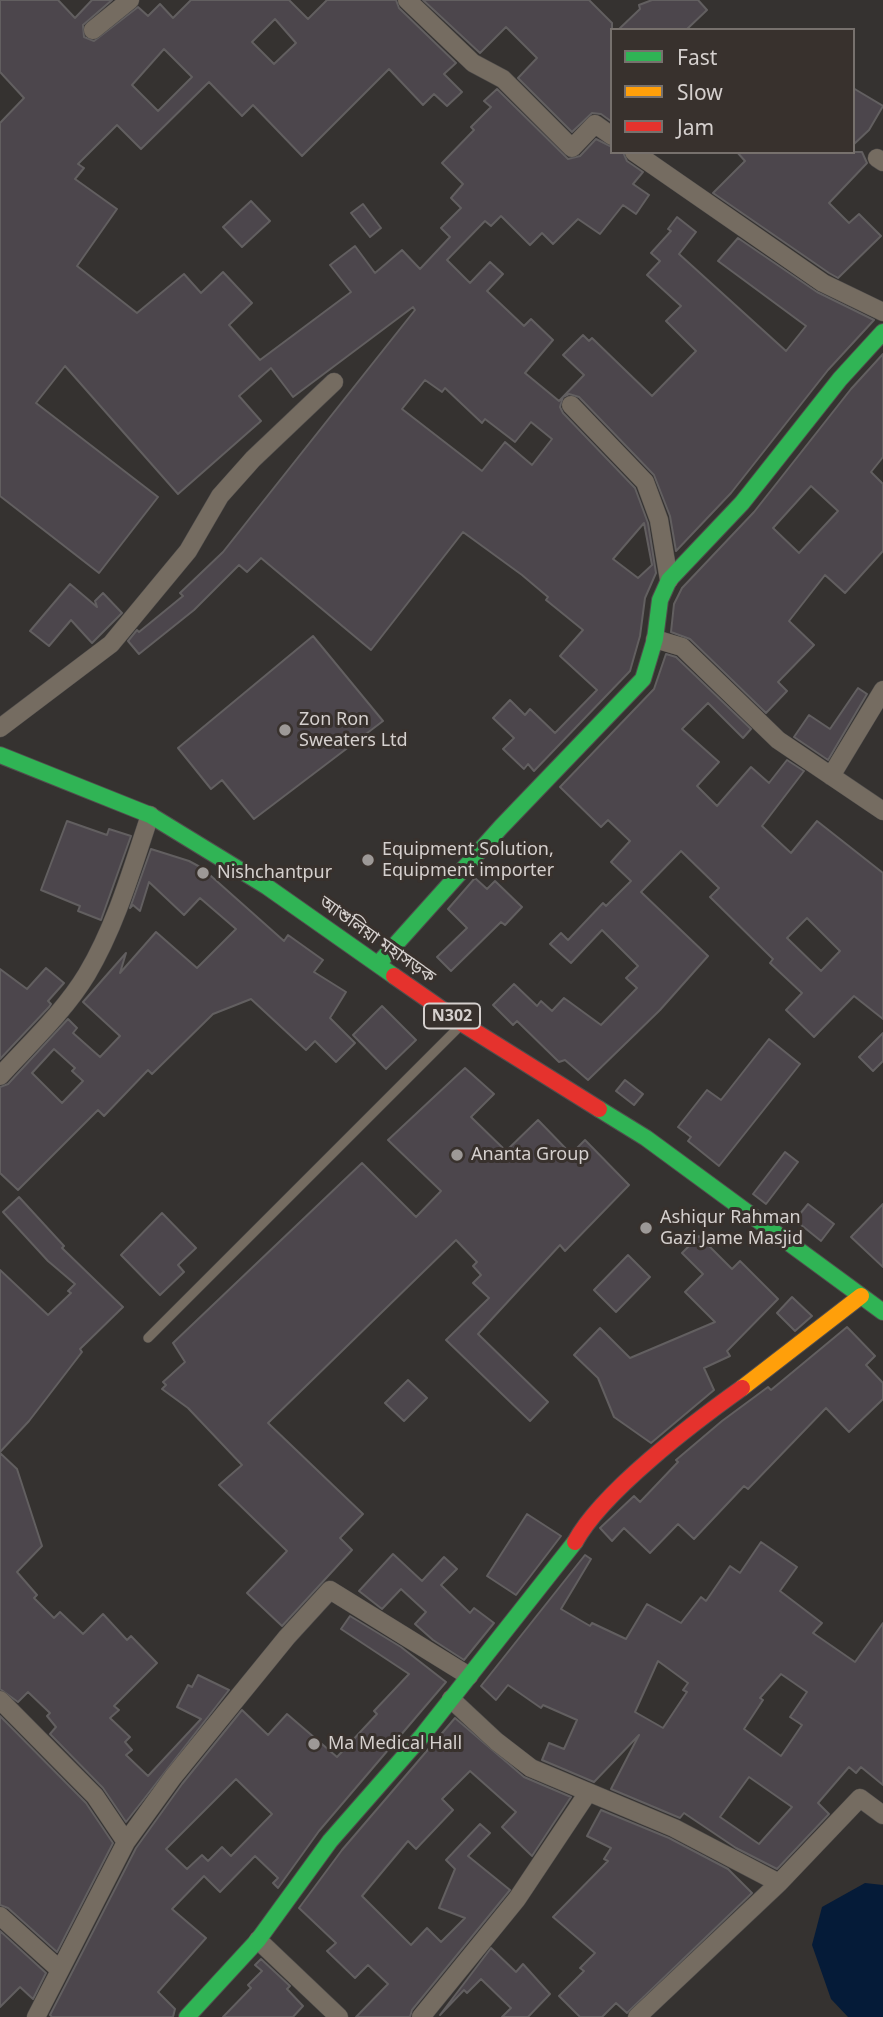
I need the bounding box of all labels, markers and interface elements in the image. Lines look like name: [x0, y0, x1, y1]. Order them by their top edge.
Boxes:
legend: [610, 28, 855, 154]
text: Fast: [677, 43, 717, 71]
text: Slow: [677, 78, 723, 106]
text: Jam: [677, 113, 714, 141]
place label: Zon Ron Sweaters Ltd: [299, 709, 408, 752]
marker: Zon Ron Sweaters Ltd: [277, 722, 293, 738]
place label: Equipment Solution, Equipment importer: [382, 839, 554, 882]
marker: Equipment Solution, Equipment importer: [360, 852, 376, 868]
place label: Nishchantpur: [217, 862, 332, 884]
marker: Nishchantpur: [195, 865, 211, 881]
street label: আশুলিয়া মহাসড়ক: [315, 892, 439, 988]
road number: N302: [424, 1004, 480, 1028]
place label: Ananta Group: [471, 1144, 589, 1166]
marker: Ananta Group: [449, 1147, 465, 1163]
place label: Ashiqur Rahman Gazi Jame Masjid: [660, 1207, 803, 1250]
marker: Ashiqur Rahman Gazi Jame Masjid: [638, 1220, 654, 1236]
place label: Ma Medical Hall: [328, 1733, 462, 1755]
marker: Ma Medical Hall: [306, 1736, 322, 1752]

